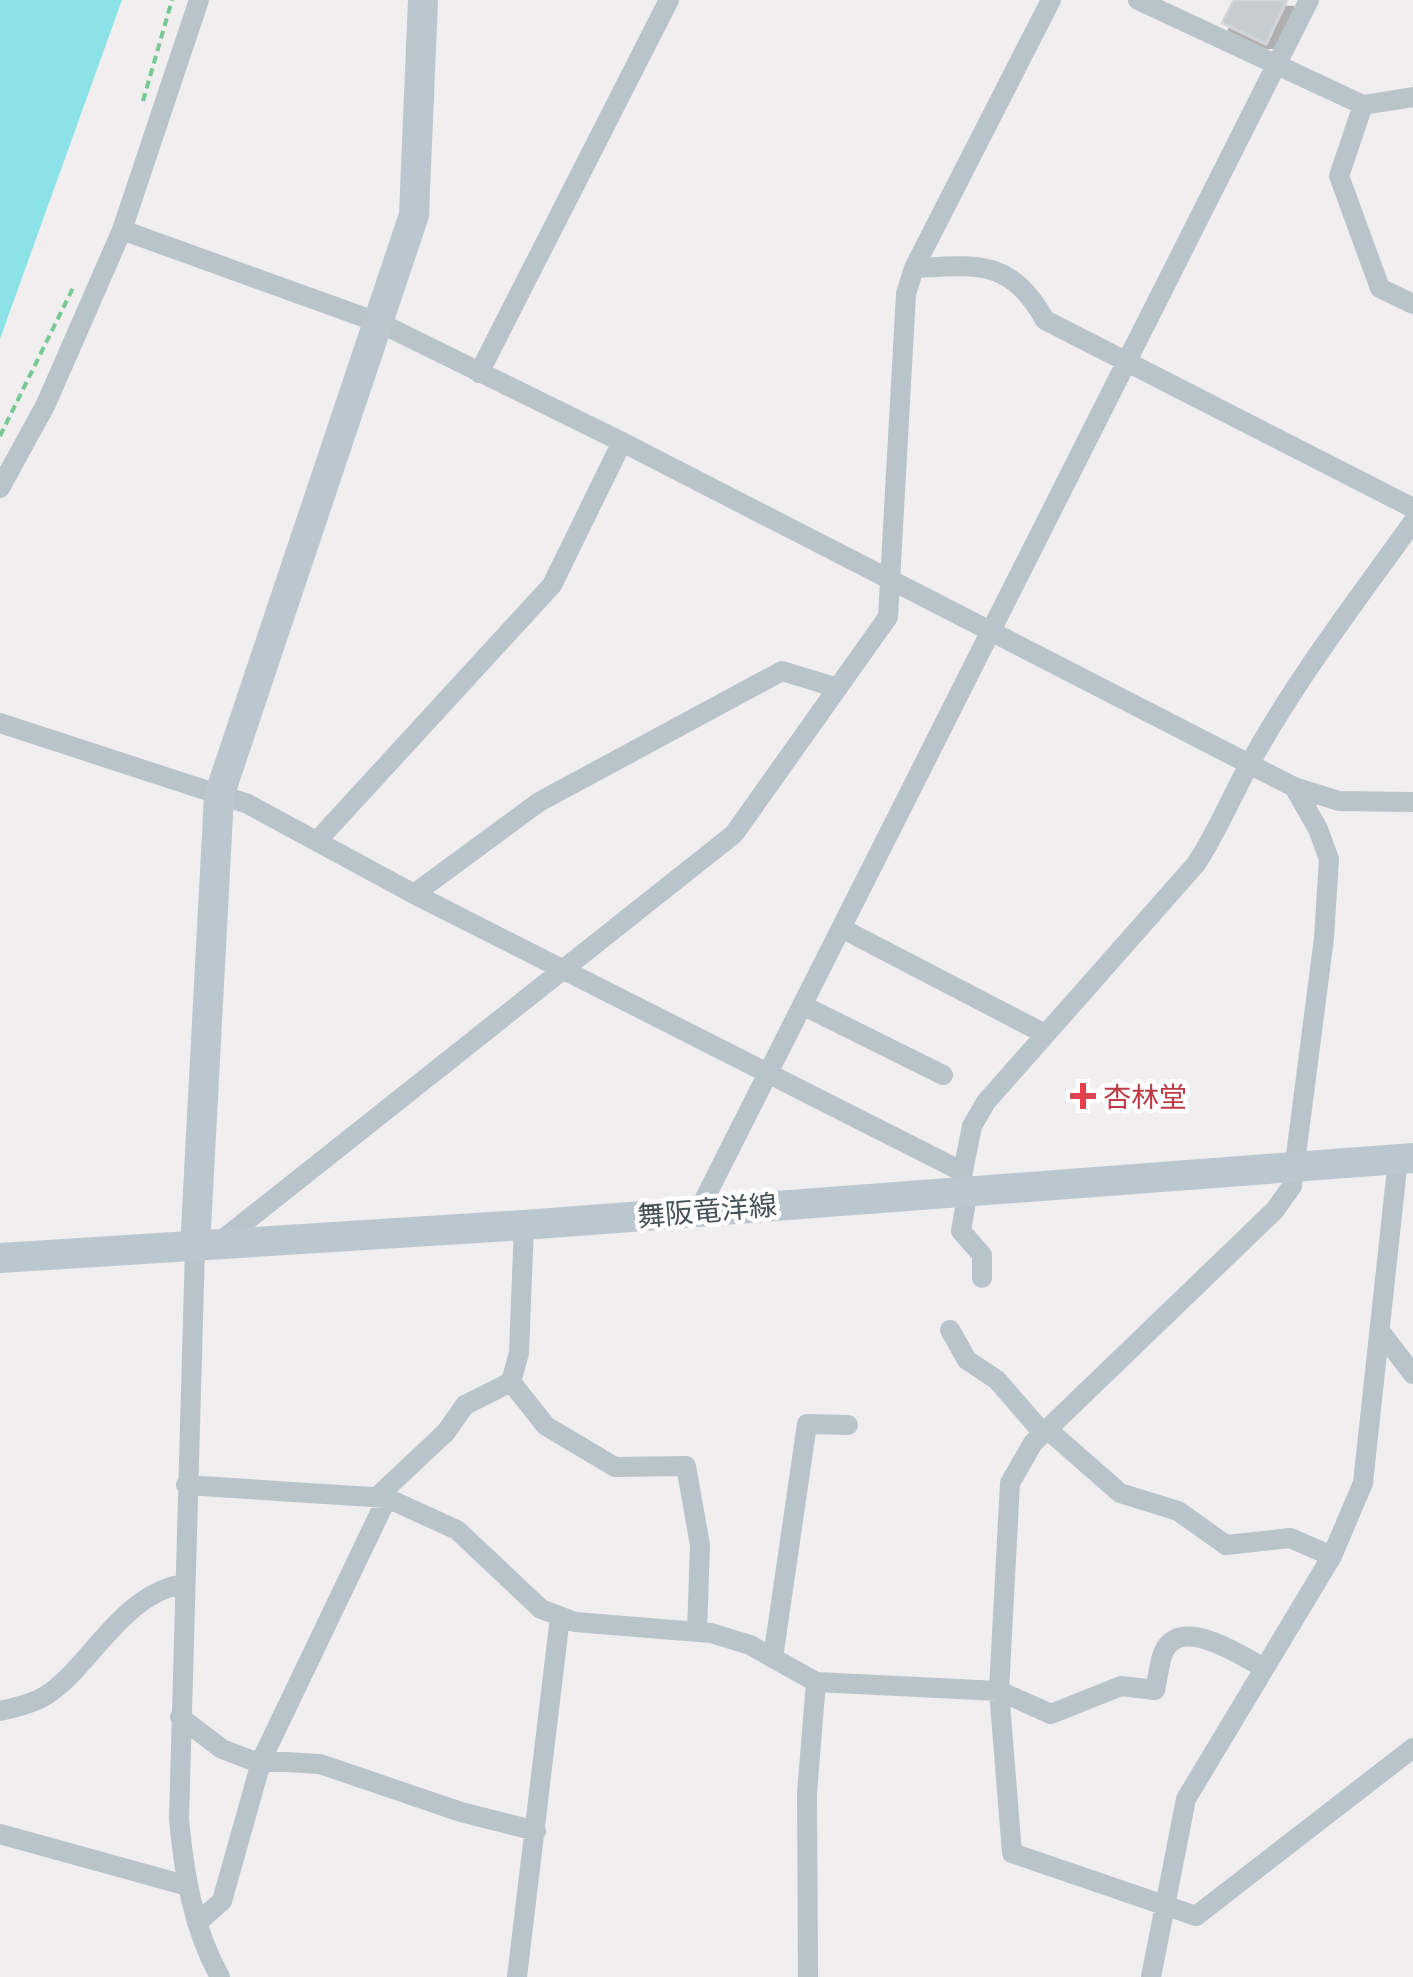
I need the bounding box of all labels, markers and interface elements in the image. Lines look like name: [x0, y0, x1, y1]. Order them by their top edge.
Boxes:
place label: 杏林堂: [1103, 1078, 1187, 1115]
marker: 杏林堂: [1072, 1085, 1094, 1107]
street label: 舞阪竜洋線: [636, 1185, 778, 1235]

